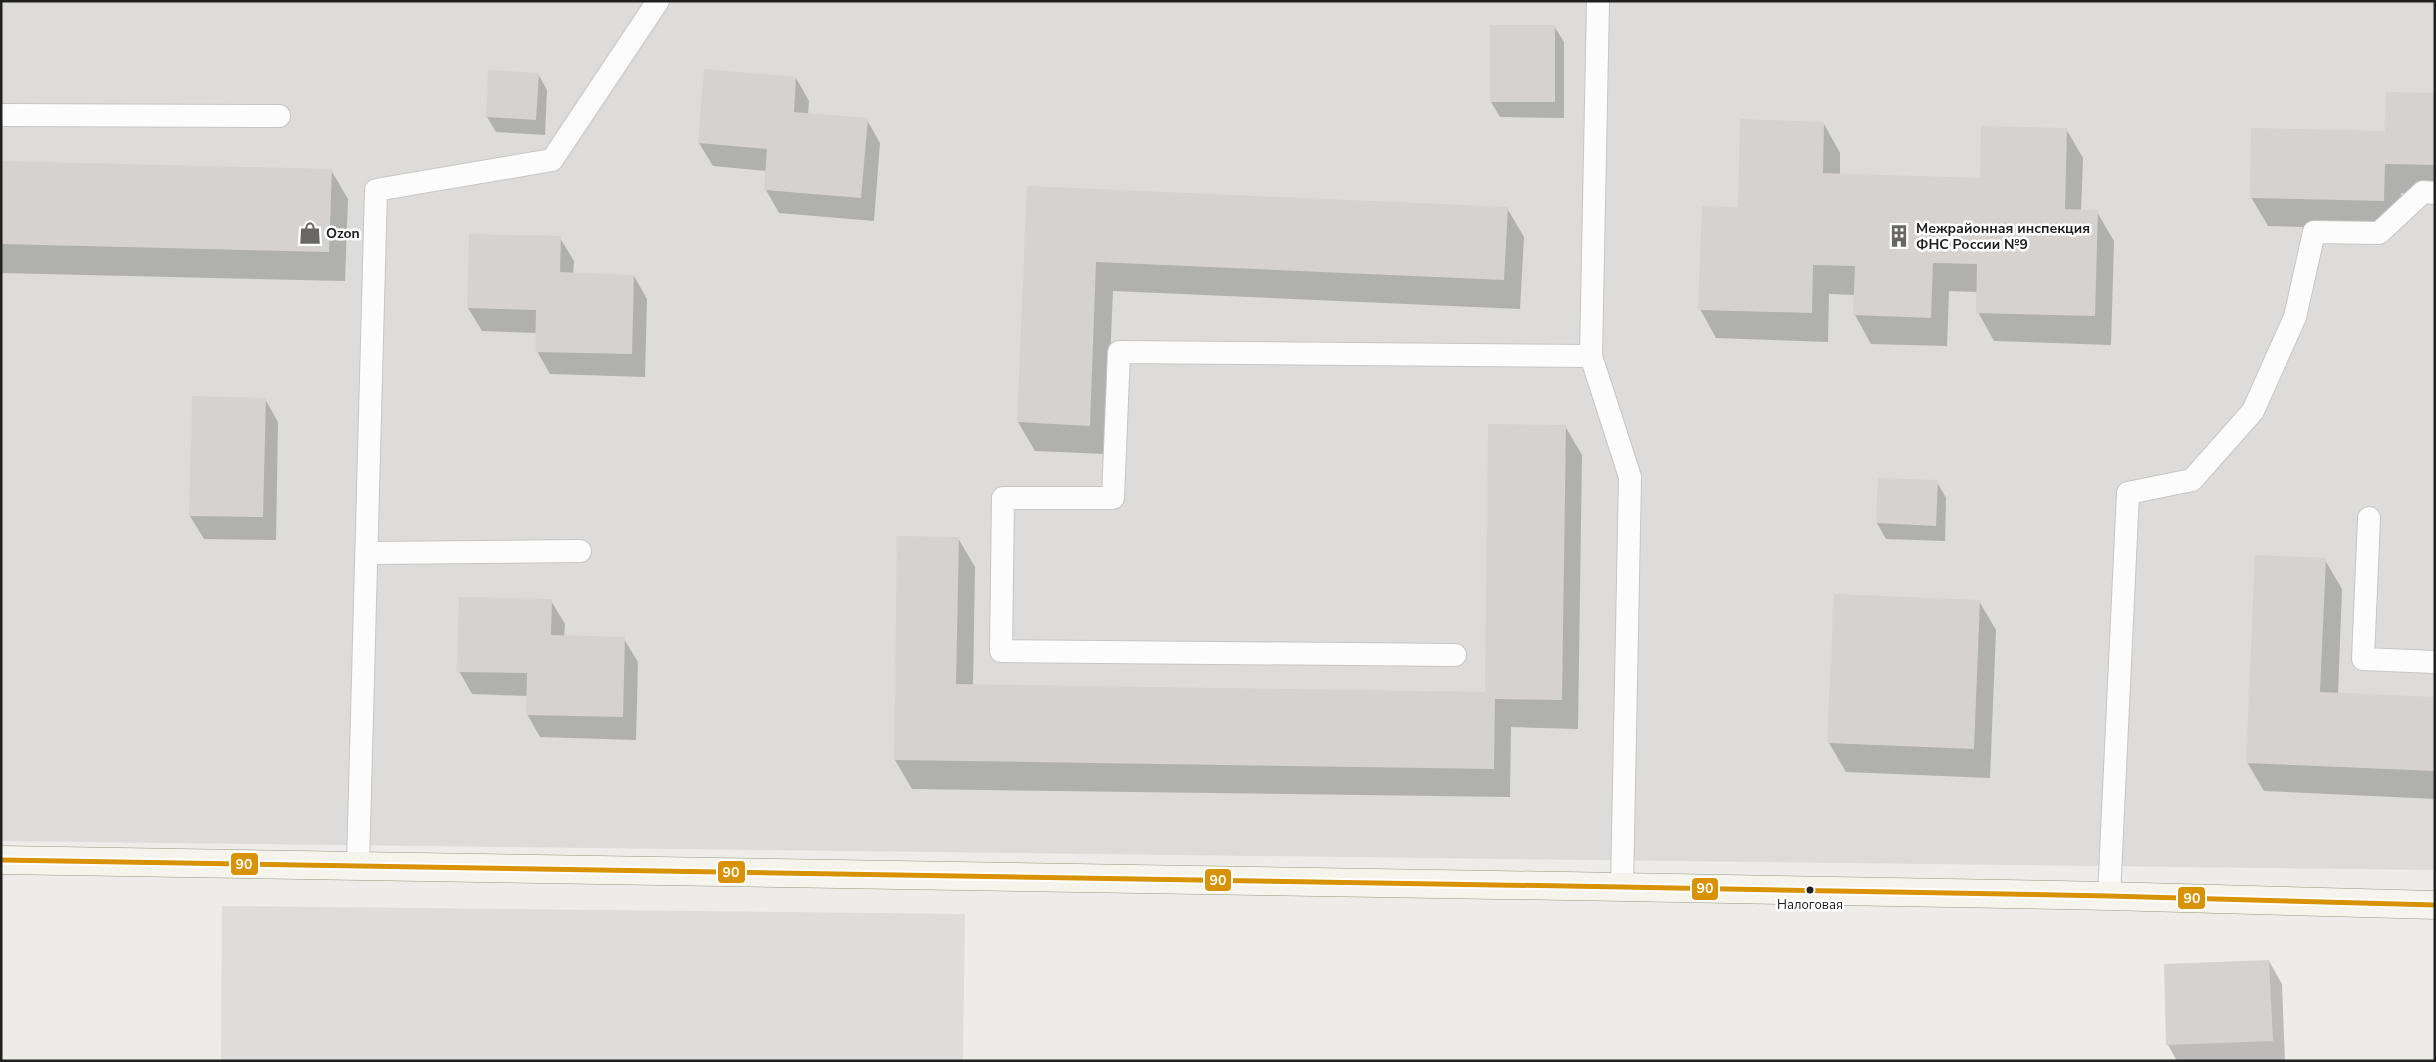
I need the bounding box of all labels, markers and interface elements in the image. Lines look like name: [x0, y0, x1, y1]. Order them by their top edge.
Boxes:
place label: Межрайонная инспекция ФНС России №9: [1916, 219, 2090, 254]
shop icon: Ozon: [297, 220, 323, 246]
building icon: Межрайонная инспекция ФНС России №9: [1886, 223, 1912, 249]
place label: Ozon: [326, 224, 360, 243]
line badge: 90: [230, 852, 259, 876]
text: 90: [236, 855, 252, 874]
line badge: 90: [717, 860, 746, 884]
text: 90: [723, 863, 739, 882]
line badge: 90: [1204, 868, 1232, 892]
text: 90: [1210, 871, 1226, 890]
line badge: 90: [1691, 877, 1719, 901]
text: 90: [1697, 879, 1713, 898]
marker: Налоговая: [1805, 885, 1815, 895]
line badge: 90: [2177, 886, 2206, 910]
text: 90: [2184, 889, 2200, 908]
place label: Налоговая: [1777, 896, 1843, 914]

